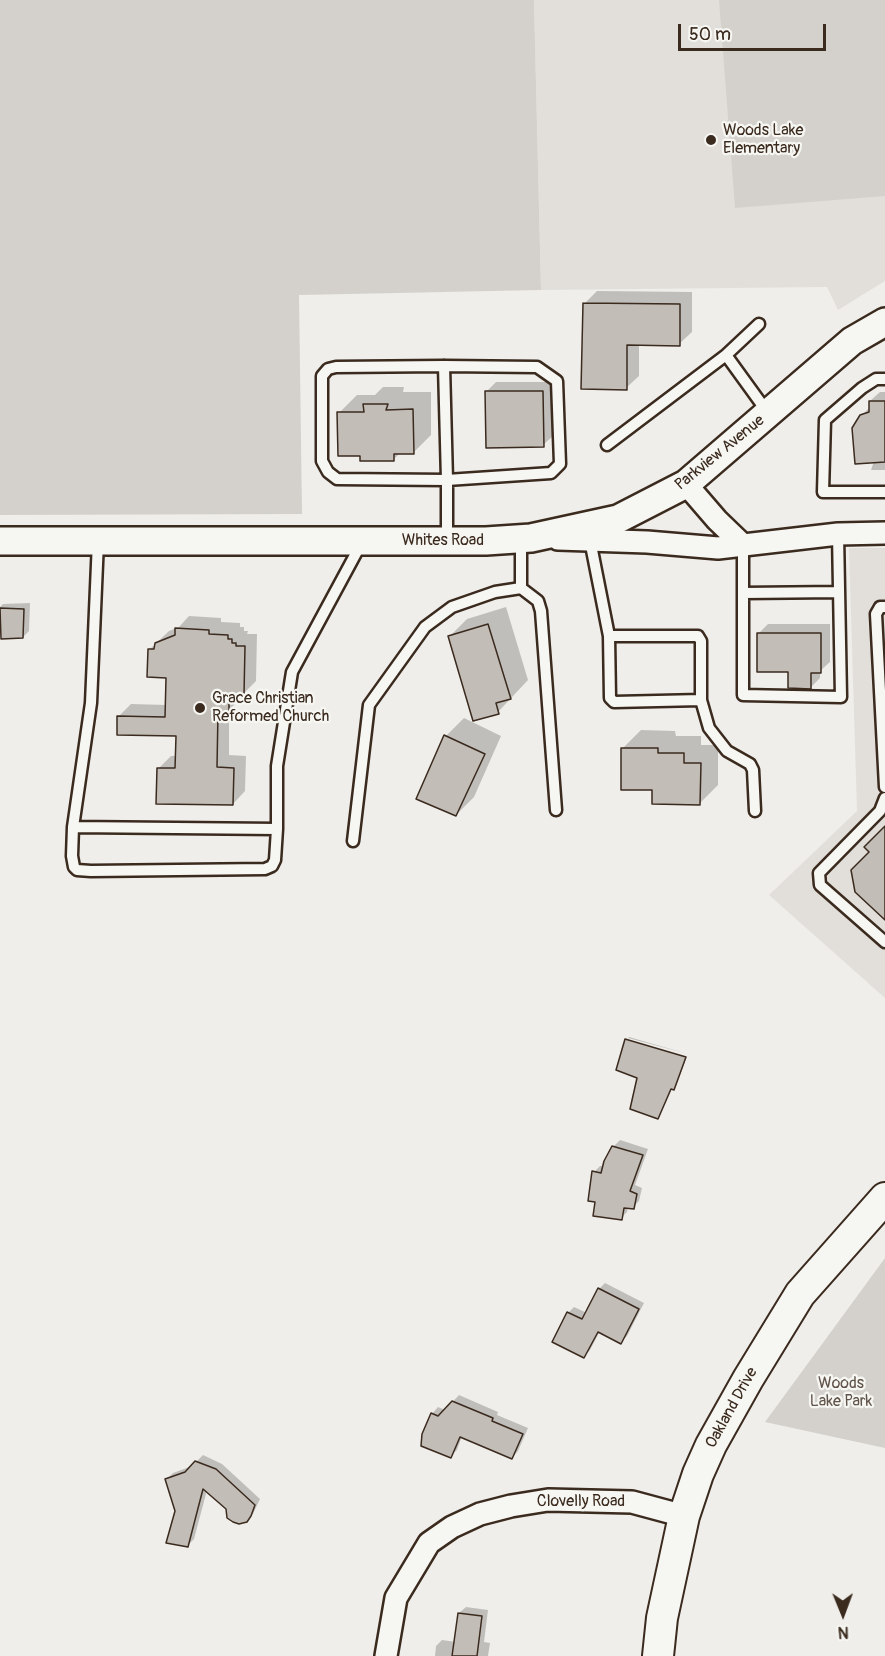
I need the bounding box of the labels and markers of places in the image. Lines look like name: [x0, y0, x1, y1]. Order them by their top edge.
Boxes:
place label: Woods Lake Elementary: [723, 121, 803, 159]
marker: Woods Lake Elementary: [704, 133, 718, 147]
place label: Grace Christian Reformed Church: [212, 689, 329, 727]
marker: Grace Christian Reformed Church: [193, 701, 207, 715]

